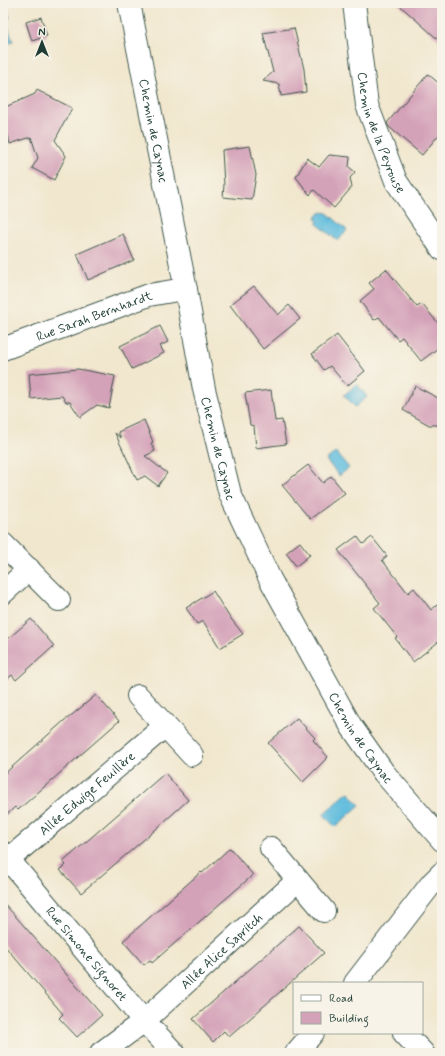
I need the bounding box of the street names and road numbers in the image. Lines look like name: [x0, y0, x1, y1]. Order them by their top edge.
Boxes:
street label: Chemin de la Peyrouse: [353, 71, 409, 197]
street label: Chemin de Caynac: [134, 78, 171, 184]
street label: Rue Sarah Bernhardt: [34, 287, 155, 346]
street label: Chemin de Caynac: [196, 395, 239, 503]
street label: Chemin de Caynac: [324, 690, 396, 787]
street label: Allée Edwige Feuillère: [36, 748, 139, 840]
street label: Rue Simone Signoret: [41, 903, 131, 1005]
street label: Allée Alice Sapritch: [177, 910, 267, 994]

